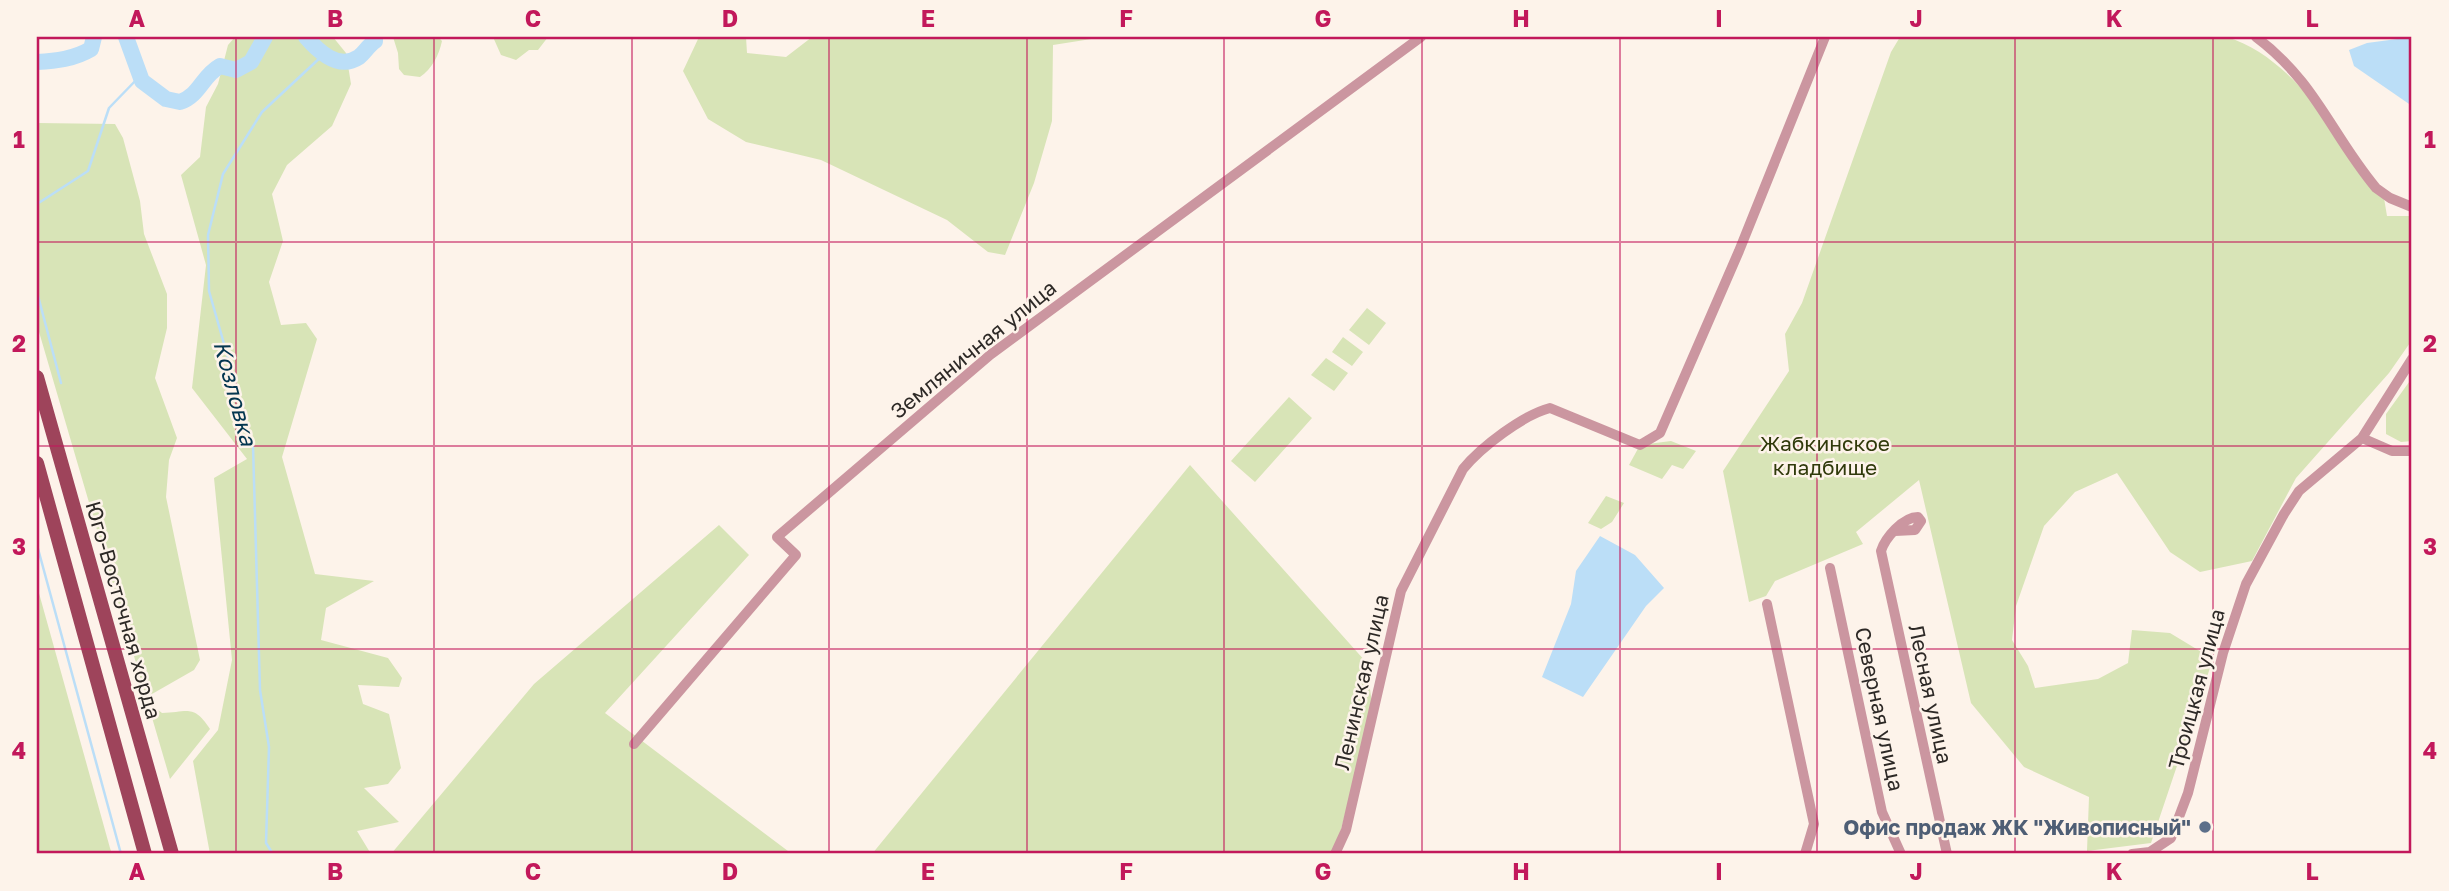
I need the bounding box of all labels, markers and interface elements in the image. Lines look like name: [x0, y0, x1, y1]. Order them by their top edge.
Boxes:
text: A: [129, 4, 146, 32]
text: B: [327, 4, 343, 32]
text: C: [525, 4, 541, 32]
text: D: [722, 4, 738, 32]
text: E: [921, 4, 935, 32]
text: F: [1119, 4, 1133, 32]
text: G: [1315, 4, 1331, 32]
text: H: [1512, 4, 1530, 32]
text: I: [1715, 4, 1723, 32]
text: J: [1909, 4, 1923, 32]
text: K: [2106, 4, 2123, 32]
text: L: [2305, 4, 2319, 32]
text: 1: [13, 125, 25, 153]
text: 1: [2424, 125, 2436, 153]
street label: Земляничная улица: [885, 274, 1061, 424]
text: 2: [12, 329, 26, 357]
text: 2: [2423, 329, 2437, 357]
water label: Козловка: [209, 337, 264, 450]
park label: Жабкинское кладбище: [1760, 430, 1890, 480]
street label: Юго-Восточная хорда: [80, 498, 168, 722]
text: 3: [12, 532, 26, 560]
text: 3: [2423, 532, 2437, 560]
street label: Ленинская улица: [1328, 592, 1394, 772]
street label: Троицкая улица: [2162, 606, 2230, 772]
street label: Лесная улица: [1904, 622, 1958, 766]
street label: Северная улица: [1850, 625, 1910, 793]
text: 4: [12, 736, 26, 764]
text: 4: [2423, 736, 2437, 764]
place label: Офис продаж ЖК "Живописный": [1843, 814, 2191, 840]
marker: Офис продаж ЖК "Живописный": [2197, 819, 2213, 835]
text: A: [129, 857, 146, 885]
text: B: [327, 857, 343, 885]
text: C: [525, 857, 541, 885]
text: D: [722, 857, 738, 885]
text: E: [921, 857, 935, 885]
text: F: [1119, 857, 1133, 885]
text: G: [1315, 857, 1331, 885]
text: H: [1512, 857, 1530, 885]
text: I: [1715, 857, 1723, 885]
text: J: [1909, 857, 1923, 885]
text: K: [2106, 857, 2123, 885]
text: L: [2305, 857, 2319, 885]

